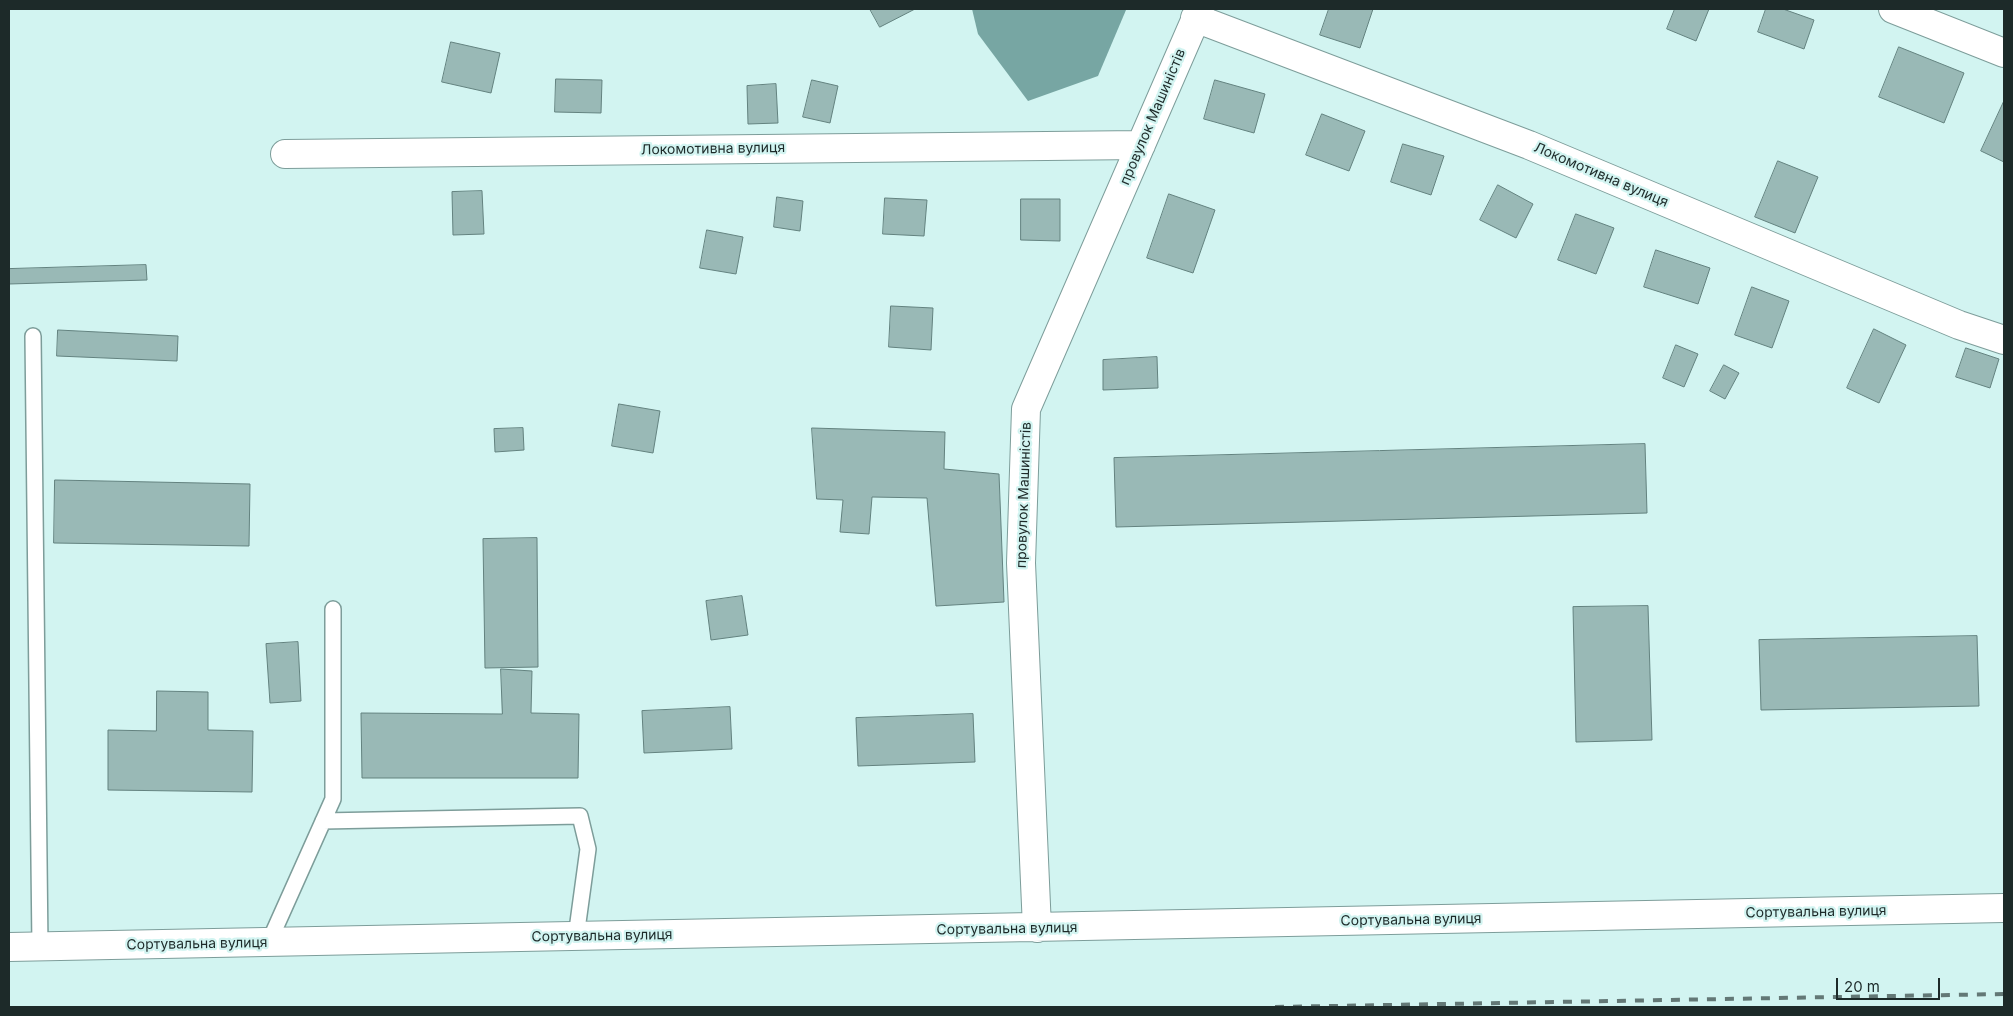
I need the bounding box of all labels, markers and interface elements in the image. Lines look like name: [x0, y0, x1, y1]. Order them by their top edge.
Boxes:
street label: провулок Машиністів: [1117, 46, 1189, 188]
street label: Локомотивна вулиця: [641, 139, 785, 159]
street label: Локомотивна вулиця: [1531, 139, 1671, 211]
street label: провулок Машиністів: [1013, 422, 1035, 568]
street label: Сортувальна вулиця: [1745, 902, 1887, 922]
street label: Сортувальна вулиця: [1340, 910, 1482, 930]
street label: Сортувальна вулиця: [936, 919, 1078, 939]
street label: Сортувальна вулиця: [531, 926, 673, 946]
street label: Сортувальна вулиця: [126, 934, 268, 954]
scale bar: [1838, 968, 1942, 1000]
text: 20 m: [1844, 977, 1880, 996]

